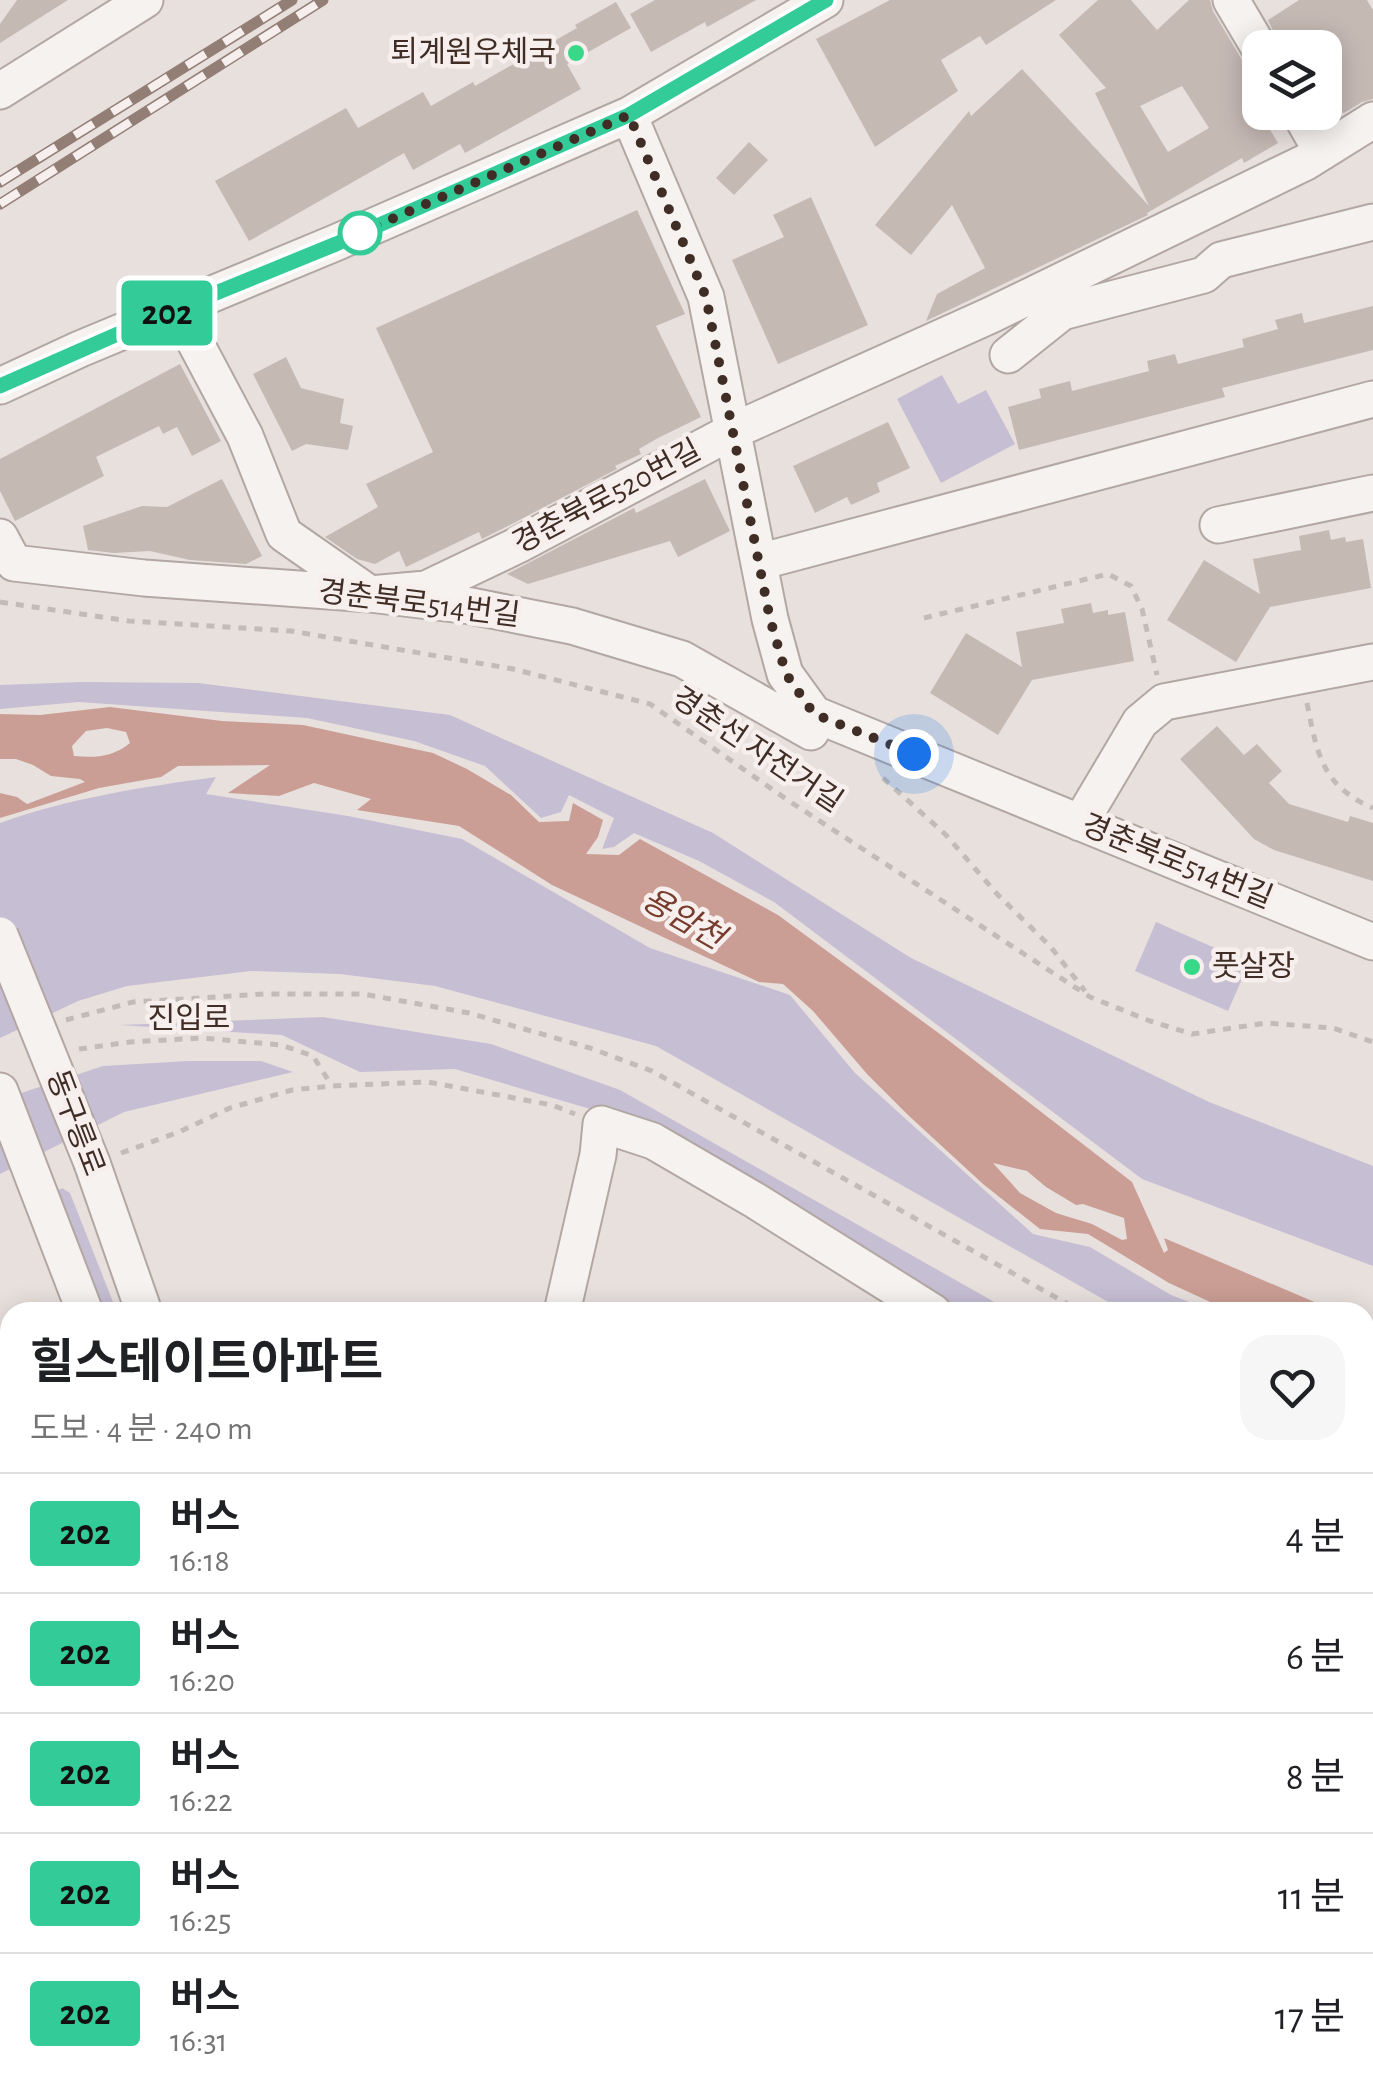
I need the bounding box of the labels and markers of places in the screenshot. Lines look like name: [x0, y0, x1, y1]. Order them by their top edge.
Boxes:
place label: 퇴계원우체국: [390, 36, 556, 68]
marker: 퇴계원우체국: [565, 42, 587, 64]
unlabelled marker: [339, 212, 381, 254]
place label: 풋살장: [1212, 951, 1295, 982]
marker: 풋살장: [1181, 956, 1203, 978]

